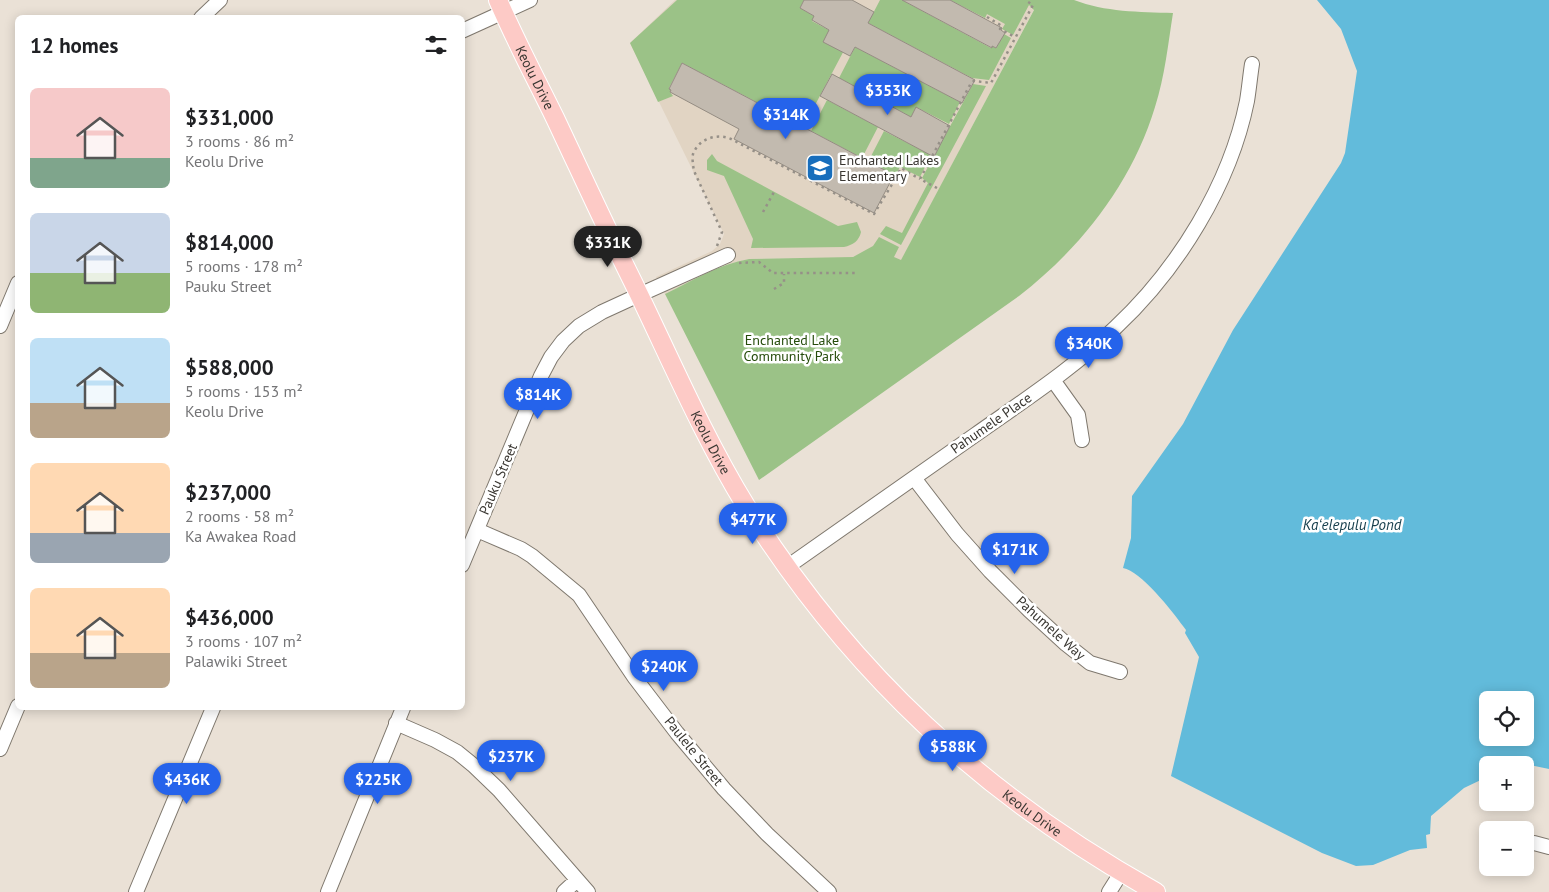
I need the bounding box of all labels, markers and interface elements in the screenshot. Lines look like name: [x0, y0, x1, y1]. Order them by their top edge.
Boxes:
icon: filters: [422, 31, 450, 59]
text: 12 homes: [30, 32, 118, 59]
street label: Keolu Drive: [511, 43, 558, 113]
pin: $353K: [853, 74, 923, 116]
text: $353K: [865, 80, 911, 100]
pin: $314K: [751, 98, 821, 140]
text: $331,000: [185, 104, 274, 131]
text: $314K: [763, 104, 809, 124]
icon: home: [70, 108, 130, 168]
text: 3 rooms · 86 m²: [185, 131, 294, 151]
text: Keolu Drive: [185, 151, 264, 171]
place label: Enchanted Lakes Elementary: [839, 151, 939, 185]
school or university icon: Enchanted Lakes Elementary: [805, 153, 835, 183]
pin: $331K: [573, 226, 643, 268]
text: $814,000: [185, 229, 274, 256]
text: $331K: [585, 232, 631, 252]
icon: home: [70, 233, 130, 293]
text: 5 rooms · 178 m²: [185, 256, 303, 276]
text: Pauku Street: [185, 276, 271, 296]
pin: $340K: [1054, 326, 1124, 369]
park label: Enchanted Lake Community Park: [744, 331, 841, 365]
text: $340K: [1066, 333, 1112, 353]
text: $588,000: [185, 354, 274, 381]
icon: home: [70, 358, 130, 418]
pin: $814K: [503, 378, 573, 420]
text: 5 rooms · 153 m²: [185, 381, 303, 401]
text: $814K: [515, 384, 561, 404]
street label: Pahumele Place: [947, 388, 1035, 458]
text: Keolu Drive: [185, 401, 264, 421]
street label: Keolu Drive: [687, 408, 735, 477]
street label: Pauku Street: [475, 440, 521, 517]
text: $237,000: [185, 479, 271, 506]
icon: home: [70, 483, 130, 543]
pin: $477K: [718, 502, 788, 545]
text: 2 rooms · 58 m²: [185, 506, 294, 526]
text: $477K: [730, 509, 776, 529]
water label: Kaʻelepulu Pond: [1303, 515, 1402, 534]
text: Ka Awakea Road: [185, 526, 296, 546]
pin: $171K: [980, 532, 1050, 575]
text: $171K: [992, 539, 1038, 559]
street label: Pahumele Way: [1013, 592, 1090, 664]
text: $436,000: [185, 604, 274, 631]
icon: home: [70, 608, 130, 668]
text: 3 rooms · 107 m²: [185, 631, 302, 651]
pin: $240K: [629, 650, 699, 692]
text: Palawiki Street: [185, 651, 287, 671]
text: $240K: [641, 656, 687, 676]
map controls: [1479, 691, 1534, 876]
button: locate: [1479, 691, 1534, 746]
street label: Paulele Street: [661, 713, 727, 789]
pin: $588K: [918, 730, 988, 772]
text: $588K: [930, 736, 976, 756]
pin: $237K: [476, 740, 546, 782]
text: $237K: [488, 746, 534, 766]
button: +: [1479, 756, 1534, 811]
pin: $436K: [152, 762, 222, 805]
pin: $225K: [343, 762, 413, 805]
text: $436K: [164, 769, 210, 789]
text: $225K: [355, 769, 401, 789]
street label: Keolu Drive: [999, 785, 1065, 840]
button: −: [1479, 821, 1534, 876]

